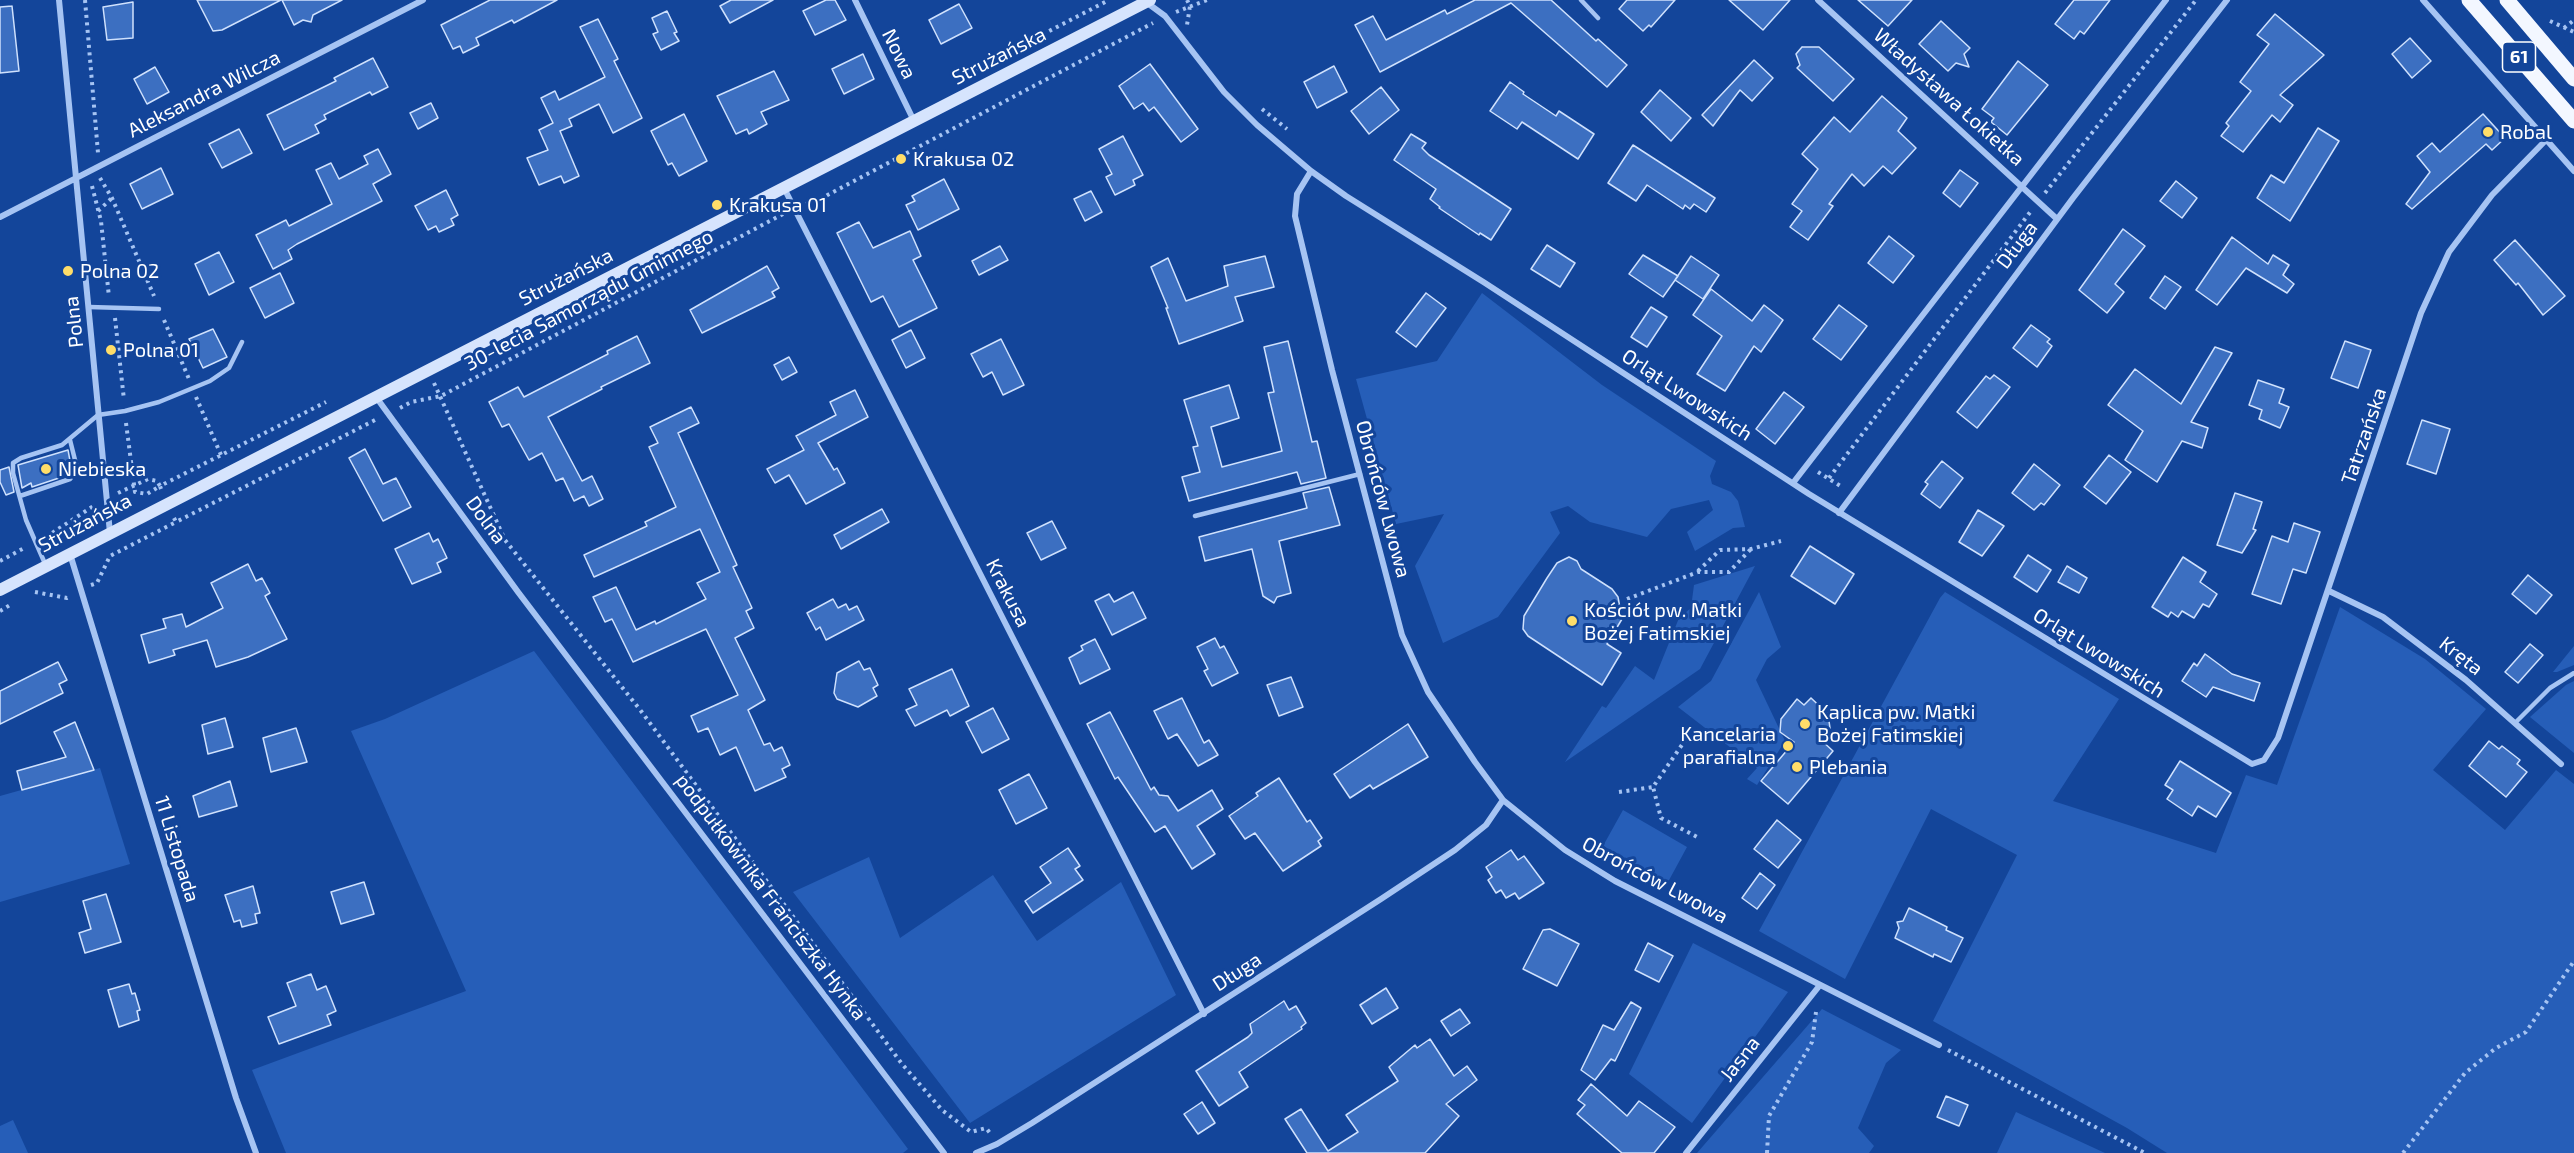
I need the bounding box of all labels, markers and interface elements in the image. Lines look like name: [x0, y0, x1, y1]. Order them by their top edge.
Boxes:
street label: Strużańska: [948, 22, 1050, 90]
street label: Władysława Łokietka: [1869, 23, 2029, 171]
street label: Nowa: [877, 25, 921, 83]
road number: 61: [2502, 42, 2536, 72]
street label: Aleksandra Wilcza: [124, 45, 284, 143]
place label: Robal: [2500, 120, 2552, 144]
marker: Robal: [2481, 125, 2495, 139]
place label: Krakusa 02: [913, 147, 1014, 171]
marker: Krakusa 02: [894, 152, 908, 166]
place label: Krakusa 01: [729, 193, 827, 217]
marker: Krakusa 01: [710, 198, 724, 212]
street label: Długa: [1991, 217, 2043, 273]
street label: 30-lecia Samorządu Gminnego: [461, 224, 717, 376]
street label: Strużańska: [515, 243, 617, 311]
place label: Polna 02: [80, 259, 159, 283]
marker: Polna 02: [61, 264, 75, 278]
street label: Polna: [59, 295, 89, 349]
place label: Polna 01: [123, 338, 199, 362]
marker: Polna 01: [104, 343, 118, 357]
street label: Orląt Lwowskich: [1617, 344, 1757, 446]
street label: Tatrzańska: [2336, 385, 2392, 487]
street label: Obrońców Lwowa: [1350, 418, 1416, 580]
place label: Niebieska: [58, 457, 146, 481]
marker: Niebieska: [39, 462, 53, 476]
street label: Strużańska: [34, 488, 136, 558]
street label: Dolna: [461, 491, 511, 549]
street label: Krakusa: [981, 555, 1035, 631]
place label: Kościół pw. Matki Bożej Fatimskiej: [1584, 598, 1742, 645]
street label: Orląt Lwowskich: [2029, 603, 2169, 703]
marker: Kościół pw. Matki Bożej Fatimskiej: [1565, 614, 1579, 628]
street label: Kręta: [2434, 631, 2488, 681]
place label: Kaplica pw. Matki Bożej Fatimskiej: [1817, 700, 1975, 747]
marker: Kaplica pw. Matki Bożej Fatimskiej: [1798, 717, 1812, 731]
place label: Kancelaria parafialna: [1680, 722, 1776, 769]
marker: Kancelaria parafialna: [1781, 739, 1795, 753]
place label: Plebania: [1809, 755, 1887, 779]
marker: Plebania: [1790, 760, 1804, 774]
street label: podpułkownika Franciszka Hynka: [670, 769, 872, 1025]
street label: 11 Listopada: [149, 793, 205, 905]
street label: Obrońców Lwowa: [1578, 831, 1732, 929]
street label: Długa: [1208, 947, 1266, 997]
street label: Jasna: [1715, 1032, 1765, 1086]

